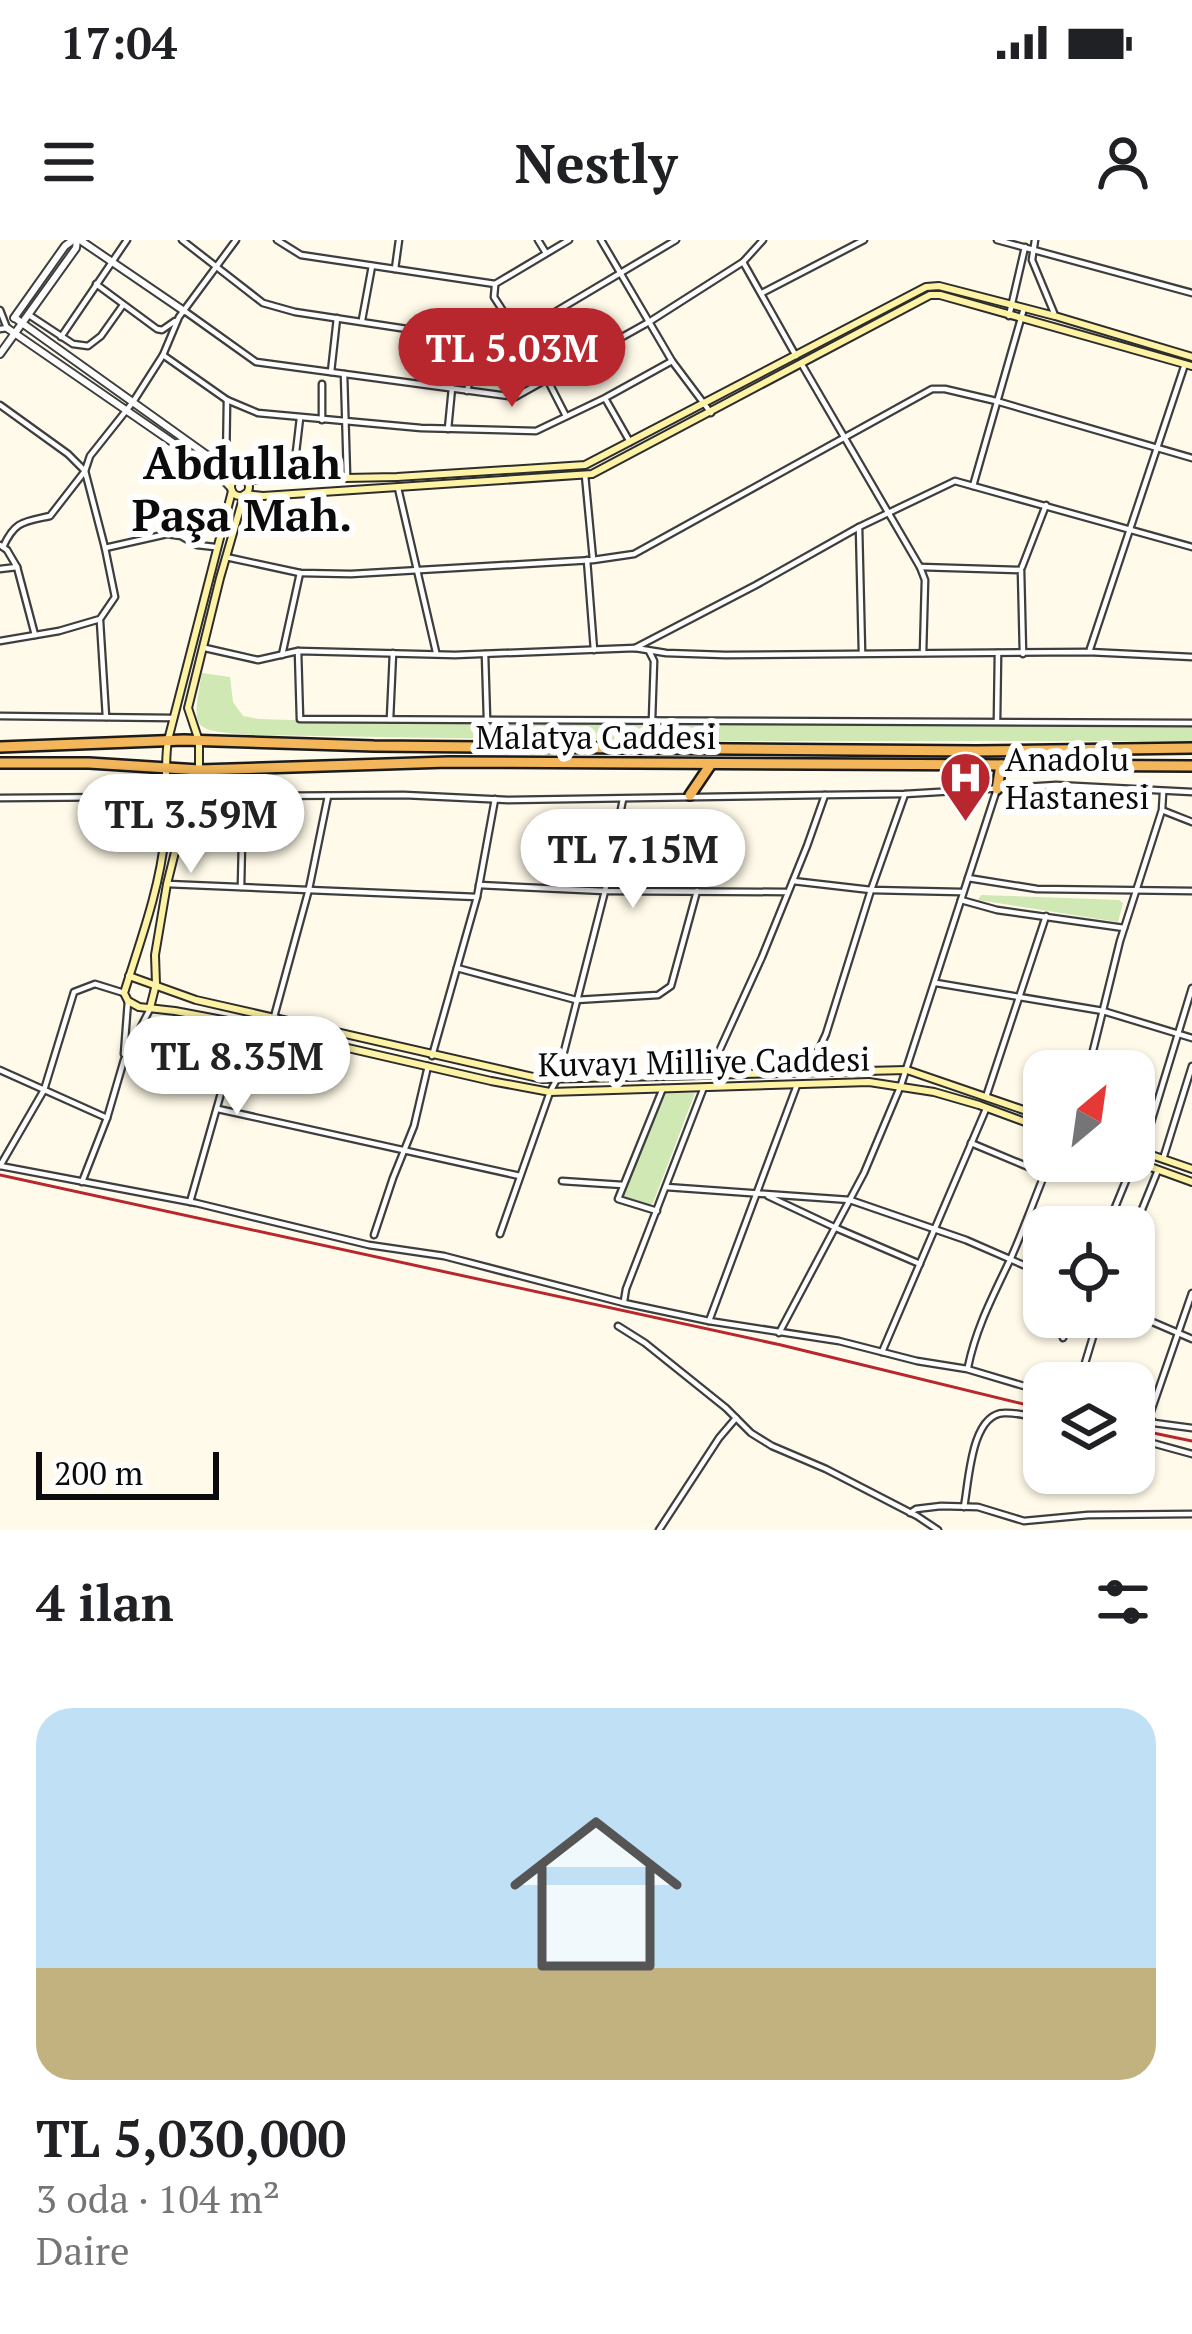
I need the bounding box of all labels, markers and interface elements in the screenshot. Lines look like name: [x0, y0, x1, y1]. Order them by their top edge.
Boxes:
text: 17:04: [60, 12, 177, 72]
text: Nestly: [515, 127, 677, 198]
icon: menu: [36, 129, 102, 195]
icon: person: [1090, 129, 1156, 195]
pin: TL 5.03M: [388, 308, 636, 410]
text: TL 5.03M: [425, 321, 599, 373]
district label: Abdullah Paşa Mah.: [132, 432, 352, 544]
street label: Malatya Caddesi: [476, 715, 716, 758]
place label: Anadolu Hastanesi: [1005, 737, 1149, 818]
hospital icon: Anadolu Hastanesi: [938, 749, 994, 823]
pin: TL 3.59M: [67, 774, 315, 876]
text: TL 3.59M: [104, 787, 278, 839]
pin: TL 7.15M: [509, 809, 757, 911]
text: TL 7.15M: [547, 822, 719, 874]
pin: TL 8.35M: [113, 1016, 361, 1118]
text: TL 8.35M: [150, 1029, 324, 1081]
street label: Kuvayı Milliye Caddesi: [537, 1037, 871, 1085]
north arrow: [1023, 1050, 1155, 1182]
map controls: [1023, 1050, 1155, 1494]
button: locate: [1023, 1206, 1155, 1338]
button: layers: [1023, 1362, 1155, 1494]
scale bar: [36, 1446, 219, 1499]
text: 200 m: [54, 1451, 143, 1494]
text: 4 ilan: [36, 1568, 174, 1636]
icon: filters: [1090, 1569, 1156, 1635]
icon: home: [488, 1786, 704, 2002]
text: TL 5,030,000: [36, 2104, 346, 2172]
text: 3 oda · 104 m²: [36, 2172, 280, 2224]
text: Daire: [36, 2224, 130, 2276]

